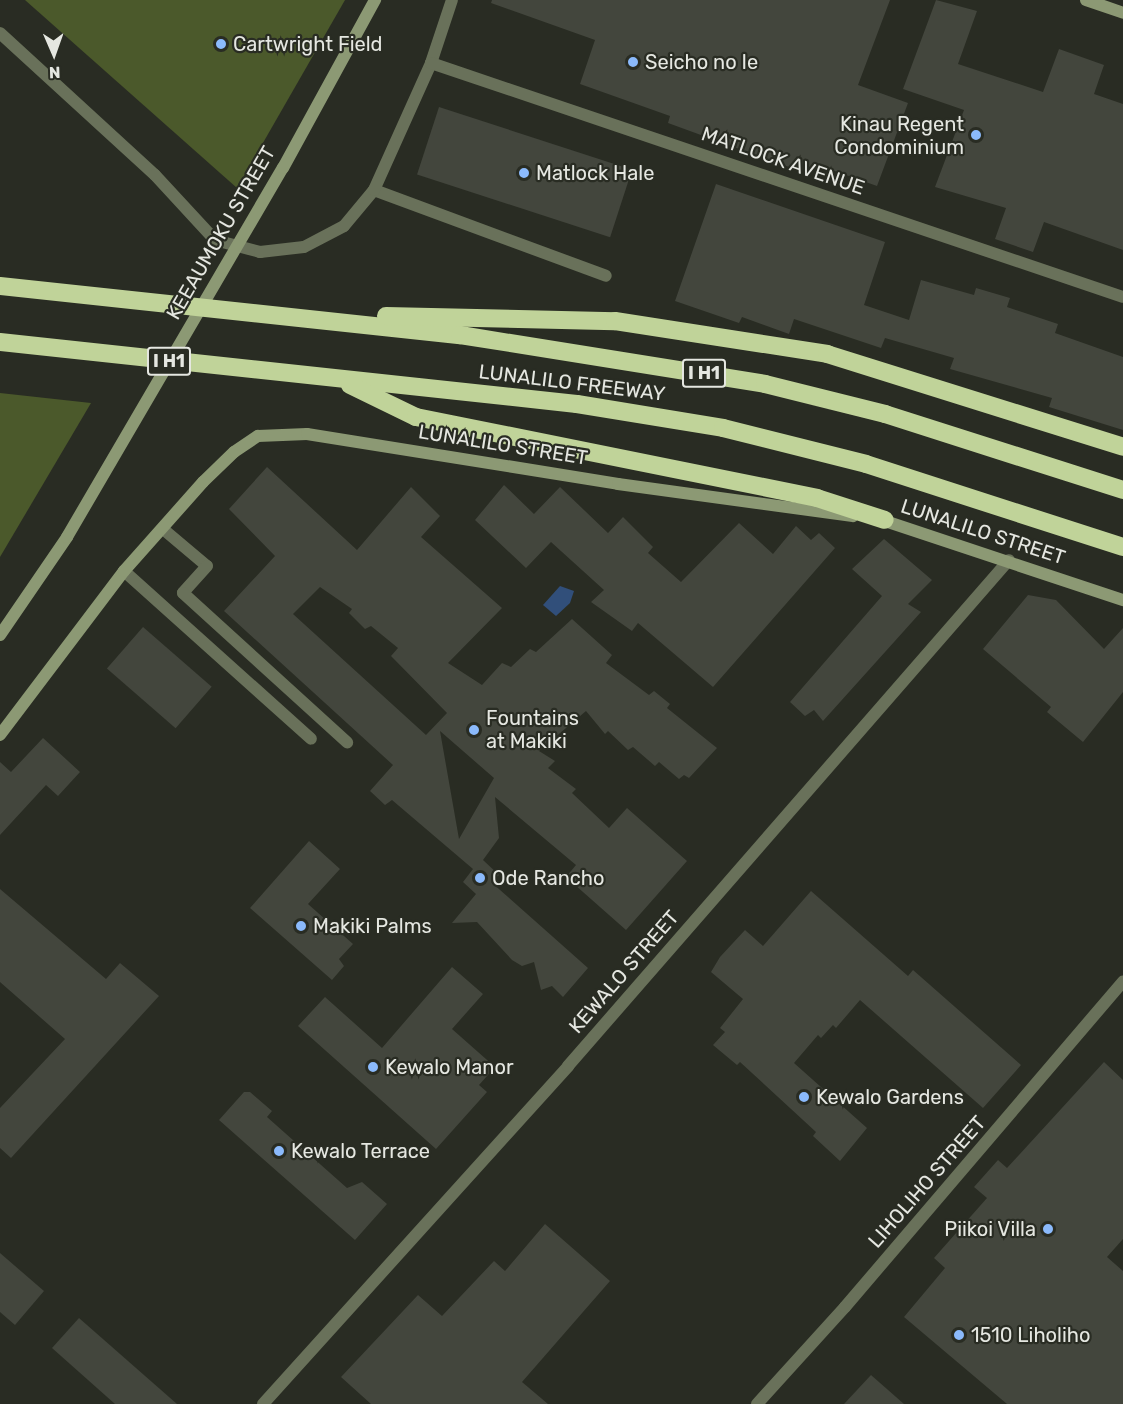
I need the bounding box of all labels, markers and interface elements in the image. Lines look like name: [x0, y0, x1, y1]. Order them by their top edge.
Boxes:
north arrow: [24, 24, 84, 84]
place label: Cartwright Field: [233, 32, 382, 56]
marker: Cartwright Field: [214, 37, 228, 51]
place label: Seicho no Ie: [645, 50, 758, 74]
marker: Seicho no Ie: [626, 55, 640, 69]
text: N: [49, 63, 61, 82]
place label: Kinau Regent Condominium: [834, 112, 964, 159]
street label: MATLOCK AVENUE: [698, 122, 868, 200]
marker: Kinau Regent Condominium: [969, 128, 983, 142]
street label: KEEAUMOKU STREET: [161, 142, 281, 324]
place label: Matlock Hale: [536, 161, 655, 185]
marker: Matlock Hale: [517, 166, 531, 180]
road number: I H1: [146, 346, 192, 376]
road number: I H1: [682, 358, 726, 388]
street label: LUNALILO FREEWAY: [477, 360, 667, 406]
street label: LUNALILO STREET: [417, 420, 589, 470]
street label: LUNALILO STREET: [898, 494, 1068, 570]
place label: Fountains at Makiki: [486, 706, 579, 753]
marker: Fountains at Makiki: [467, 723, 481, 737]
place label: Ode Rancho: [492, 866, 604, 890]
marker: Ode Rancho: [473, 871, 487, 885]
street label: KEWALO STREET: [564, 906, 684, 1038]
place label: Makiki Palms: [313, 914, 432, 938]
marker: Makiki Palms: [294, 919, 308, 933]
place label: Kewalo Manor: [385, 1055, 513, 1079]
marker: Kewalo Manor: [366, 1060, 380, 1074]
place label: Kewalo Gardens: [816, 1085, 964, 1109]
marker: Kewalo Gardens: [797, 1090, 811, 1104]
street label: LIHOLIHO STREET: [863, 1111, 991, 1253]
place label: Kewalo Terrace: [291, 1139, 431, 1163]
marker: Kewalo Terrace: [272, 1144, 286, 1158]
place label: Piikoi Villa: [944, 1217, 1036, 1241]
marker: Piikoi Villa: [1041, 1222, 1055, 1236]
place label: 1510 Liholiho: [971, 1323, 1090, 1347]
marker: 1510 Liholiho: [952, 1328, 966, 1342]

